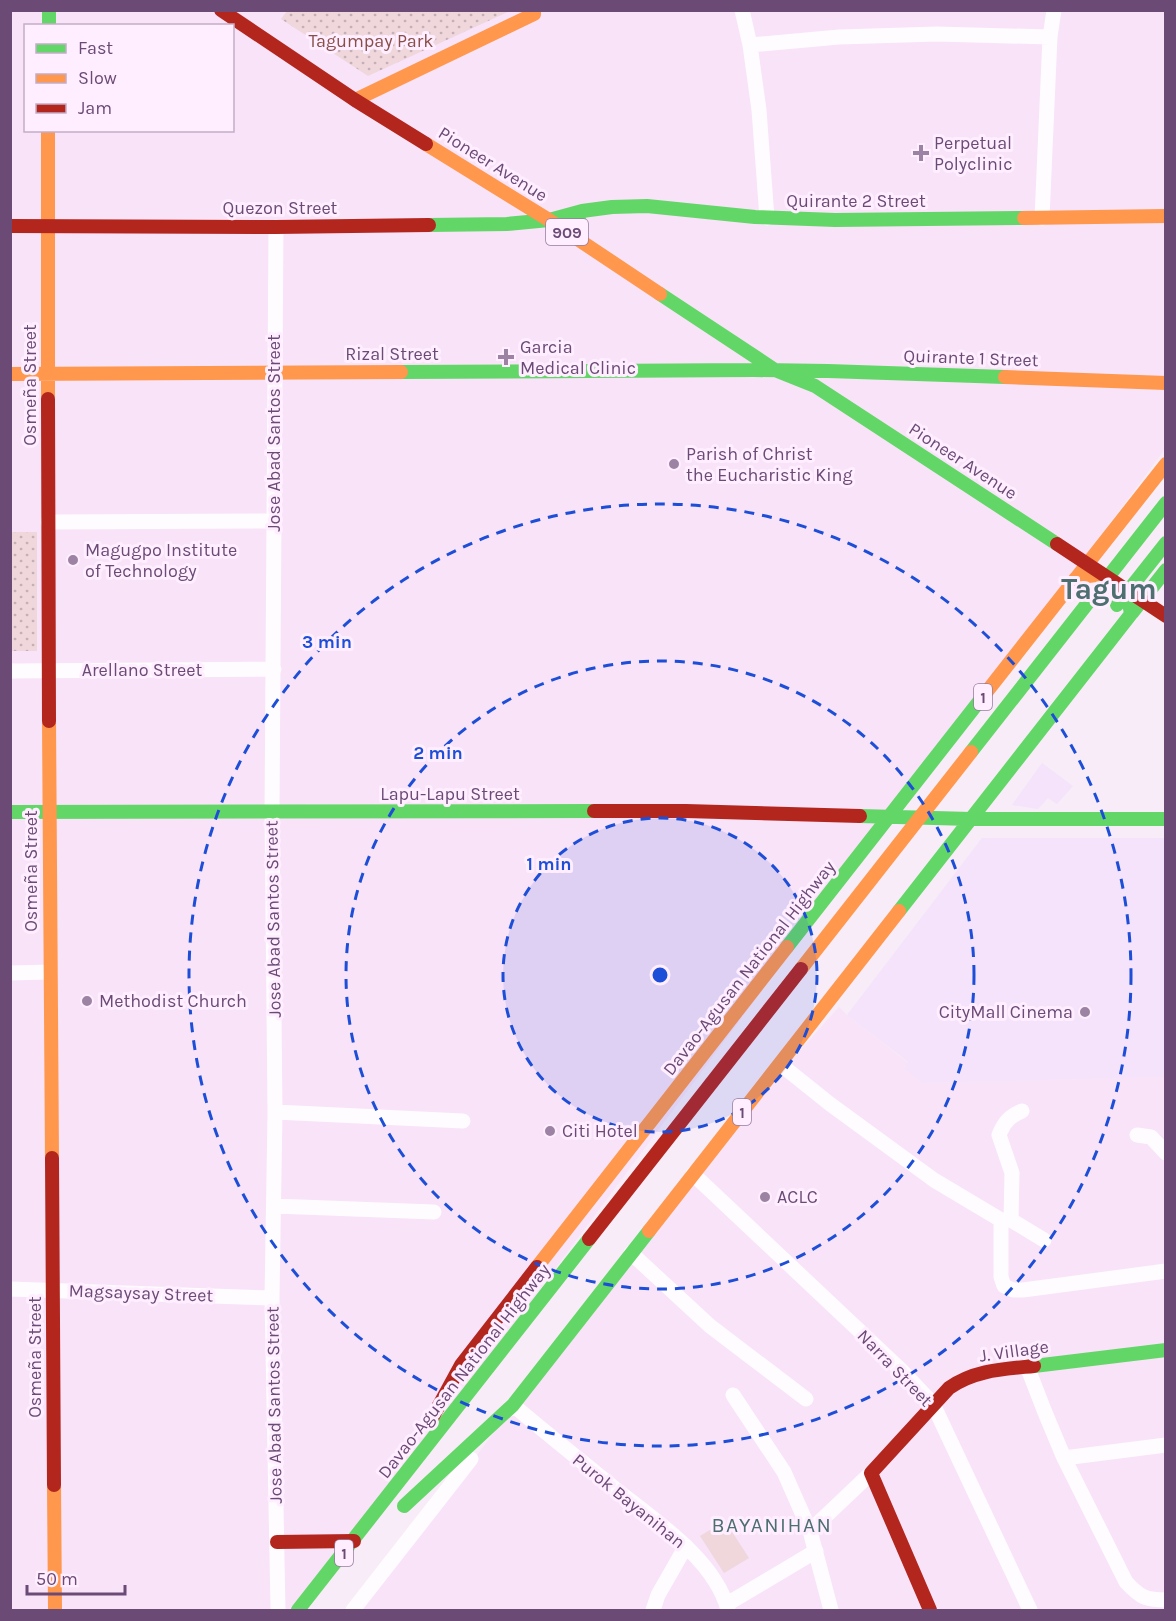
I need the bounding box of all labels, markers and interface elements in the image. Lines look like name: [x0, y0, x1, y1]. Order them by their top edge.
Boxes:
legend: [24, 24, 234, 132]
park label: Tagumpay Park: [309, 30, 433, 52]
text: Fast: [78, 37, 113, 59]
text: Slow: [78, 67, 117, 89]
text: Jam: [78, 97, 112, 119]
street label: Pioneer Avenue: [434, 122, 552, 206]
place label: Perpetual Polyclinic: [934, 132, 1012, 175]
marker: Perpetual Polyclinic: [912, 144, 930, 162]
street label: Quirante 2 Street: [786, 190, 926, 212]
street label: Quezon Street: [223, 197, 338, 219]
road number: 909: [546, 219, 588, 245]
street label: Osmeña Street: [19, 324, 41, 446]
street label: Jose Abad Santos Street: [263, 334, 285, 532]
place label: Garcia Medical Clinic: [520, 336, 636, 379]
street label: Rizal Street: [345, 343, 439, 365]
street label: Quirante 1 Street: [903, 345, 1039, 371]
marker: Garcia Medical Clinic: [497, 348, 515, 366]
street label: Pioneer Avenue: [905, 418, 1021, 504]
place label: Parish of Christ the Eucharistic King: [686, 443, 853, 486]
marker: Parish of Christ the Eucharistic King: [667, 457, 681, 471]
place label: Magugpo Institute of Technology: [85, 539, 237, 582]
marker: Magugpo Institute of Technology: [66, 553, 80, 567]
district label: Tagum: [1061, 571, 1157, 607]
text: 3 min: [302, 631, 352, 653]
street label: Arellano Street: [82, 659, 202, 681]
road number: 1: [974, 684, 992, 710]
text: 2 min: [413, 742, 463, 764]
street label: Lapu-Lapu Street: [380, 783, 520, 805]
street label: Osmeña Street: [20, 810, 42, 932]
street label: Jose Abad Santos Street: [260, 820, 286, 1018]
text: 1 min: [526, 853, 572, 875]
street label: Davao-Agusan National Highway: [658, 856, 840, 1080]
centre of rings: [650, 965, 670, 985]
place label: Methodist Church: [99, 990, 247, 1012]
marker: Methodist Church: [80, 994, 94, 1008]
place label: CityMall Cinema: [939, 1001, 1073, 1023]
marker: CityMall Cinema: [1078, 1005, 1092, 1019]
road number: 1: [733, 1099, 751, 1125]
place label: Citi Hotel: [562, 1120, 638, 1142]
marker: Citi Hotel: [543, 1124, 557, 1138]
place label: ACLC: [777, 1186, 818, 1208]
marker: ACLC: [758, 1190, 772, 1204]
street label: Davao-Agusan National Highway: [373, 1259, 555, 1483]
street label: Magsaysay Street: [68, 1279, 214, 1307]
street label: Osmeña Street: [24, 1296, 46, 1418]
street label: Jose Abad Santos Street: [261, 1306, 287, 1504]
street label: Narra Street: [853, 1325, 937, 1411]
street label: J. Village: [978, 1335, 1050, 1367]
street label: Purok Bayanihan: [568, 1449, 690, 1553]
district label: BAYANIHAN: [712, 1513, 832, 1537]
road number: 1: [335, 1540, 353, 1566]
scale bar: [27, 1558, 124, 1596]
text: 50 m: [36, 1568, 78, 1590]

